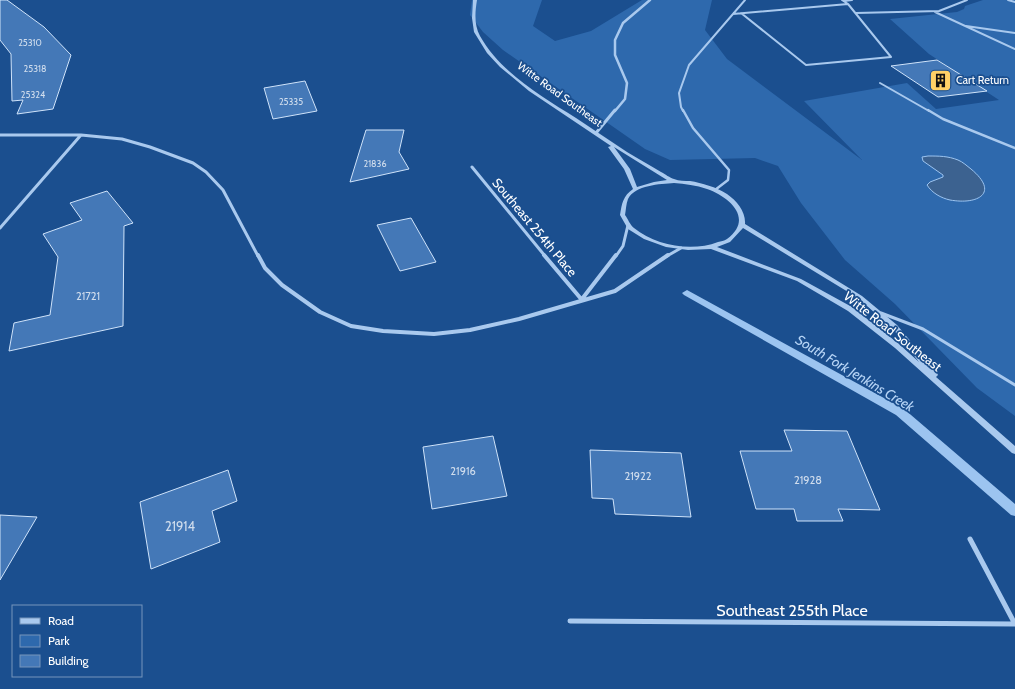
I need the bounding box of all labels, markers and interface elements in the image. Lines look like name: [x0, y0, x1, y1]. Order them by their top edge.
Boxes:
house number: 25310: [18, 37, 42, 48]
street label: Witte Road Southeast: [515, 58, 605, 130]
house number: 25318: [24, 63, 46, 74]
building icon: Cart Return: [928, 67, 954, 93]
place label: Cart Return: [956, 73, 1009, 87]
house number: 25324: [21, 89, 45, 100]
house number: 25335: [279, 96, 303, 107]
house number: 21836: [363, 158, 387, 169]
street label: Southeast 254th Place: [489, 175, 581, 280]
street label: Witte Road Southeast: [841, 288, 946, 375]
house number: 21721: [76, 289, 100, 303]
water label: South Fork Jenkins Creek: [792, 330, 918, 416]
house number: 21916: [450, 464, 476, 478]
house number: 21922: [624, 469, 652, 483]
house number: 21928: [794, 473, 822, 487]
house number: 21914: [165, 518, 196, 534]
street label: Southeast 255th Place: [716, 601, 868, 620]
legend: [12, 605, 142, 677]
text: Road: [48, 613, 74, 628]
text: Park: [48, 633, 70, 648]
text: Building: [48, 653, 90, 668]

